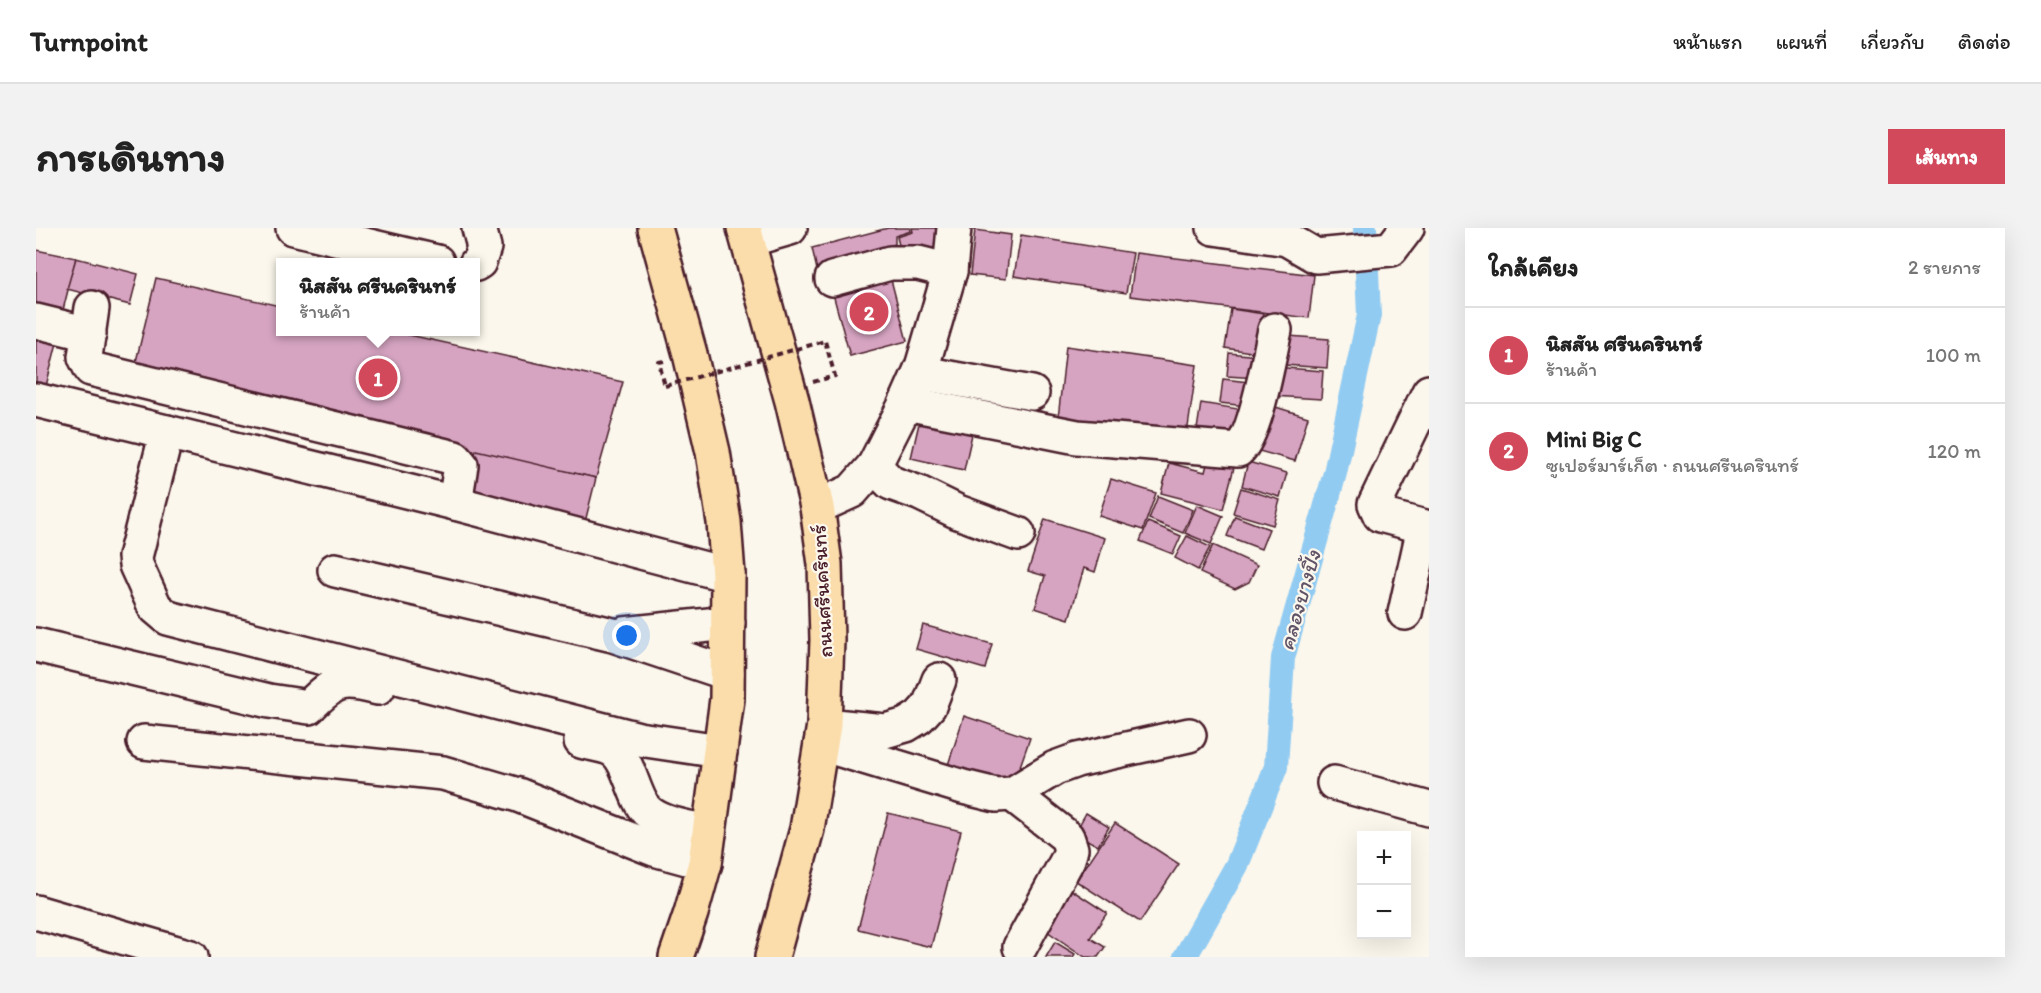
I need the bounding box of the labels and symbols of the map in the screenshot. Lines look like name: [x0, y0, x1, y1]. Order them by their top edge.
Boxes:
pin: 2: [850, 290, 888, 334]
pin: 1: [358, 356, 398, 400]
street label: ถนนศรีนครินทร์: [806, 524, 837, 658]
water label: คลองบางปิ้ง: [1272, 546, 1327, 653]
your location: [612, 621, 641, 650]

